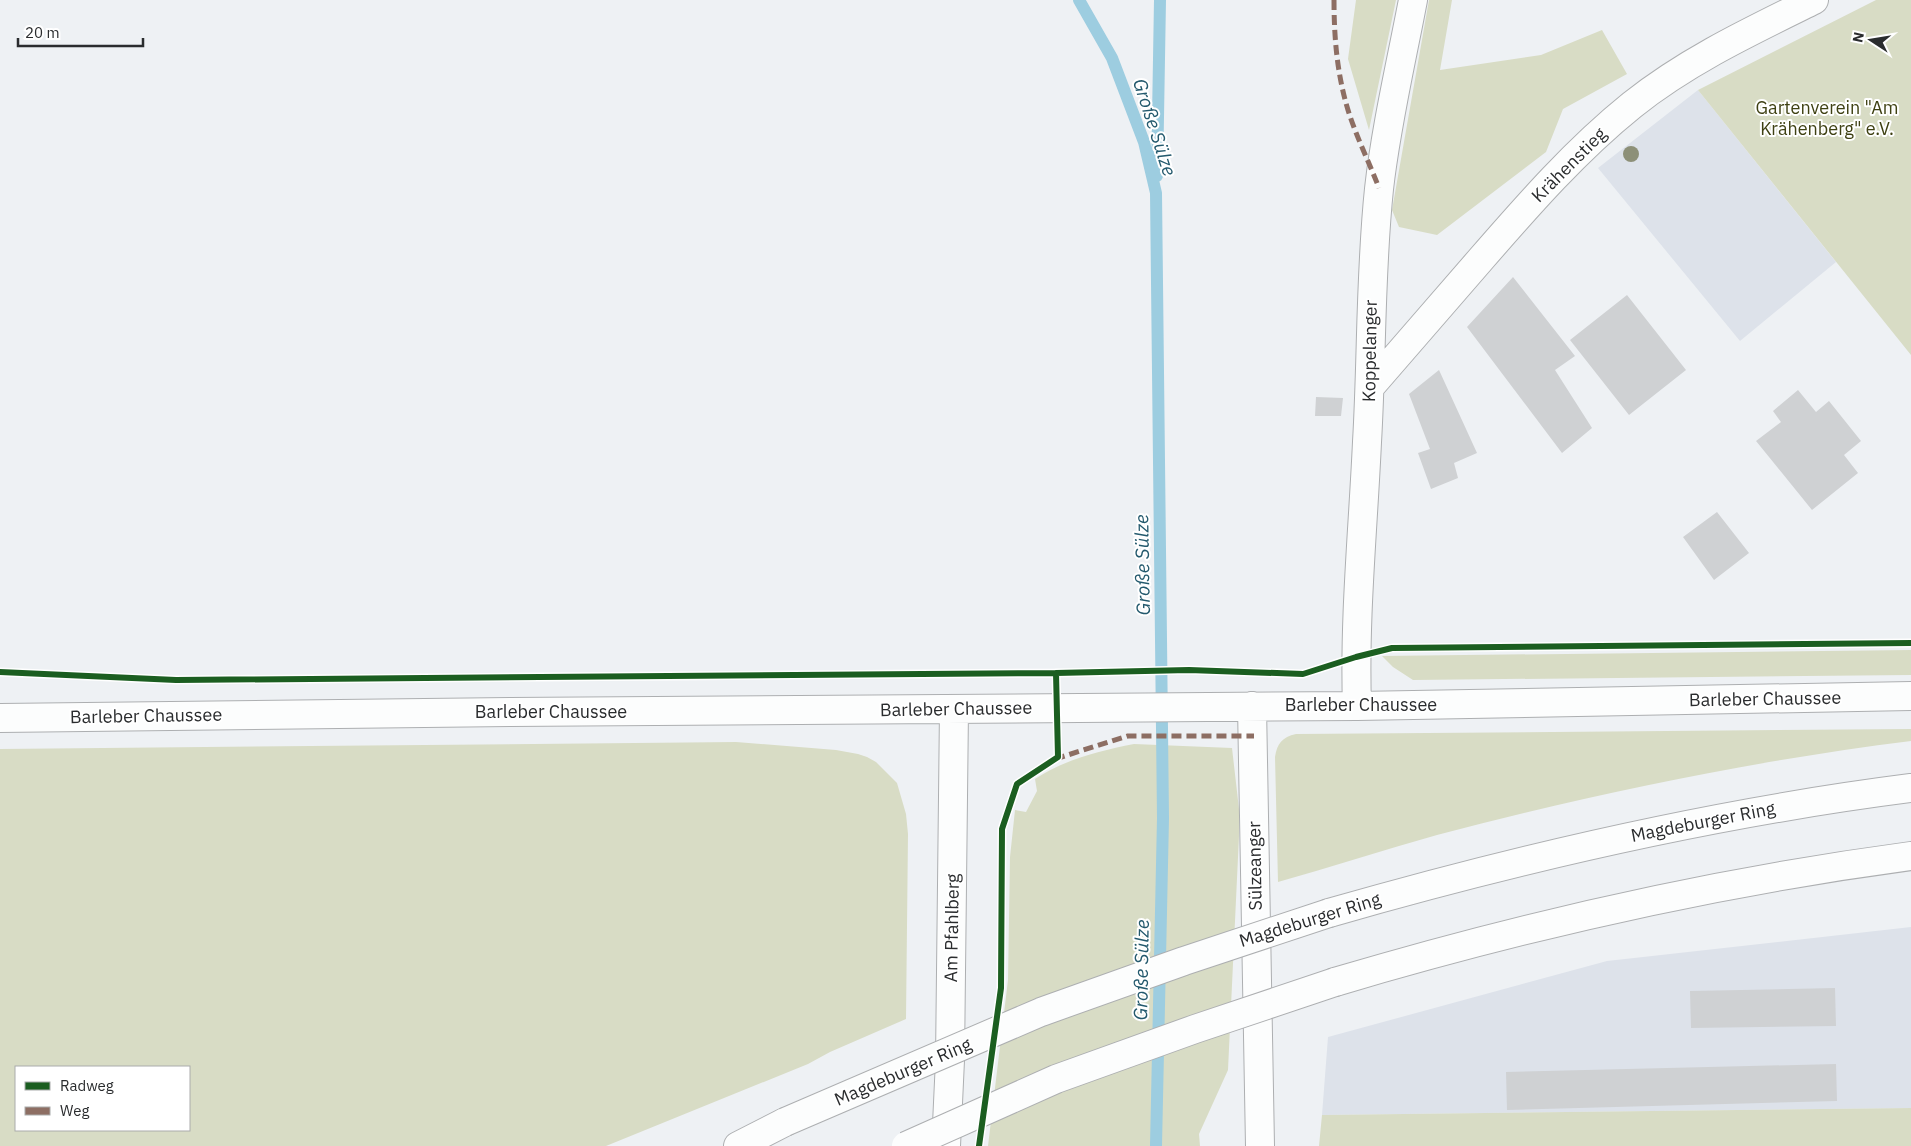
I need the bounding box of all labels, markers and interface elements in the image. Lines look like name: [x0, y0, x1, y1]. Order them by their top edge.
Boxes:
scale bar: [18, 15, 142, 47]
north arrow: [1846, 15, 1896, 65]
text: 20 m: [25, 23, 60, 42]
text: N: [1848, 30, 1868, 44]
water label: Große Sülze: [1128, 75, 1182, 179]
park label: Gartenverein "Am Krähenberg" e.V.: [1756, 96, 1898, 140]
street label: Krähenstieg: [1526, 122, 1611, 207]
street label: Koppelanger: [1357, 299, 1382, 402]
water label: Große Sülze: [1129, 514, 1155, 616]
street label: Barleber Chaussee: [1689, 686, 1841, 711]
street label: Barleber Chaussee: [1285, 693, 1437, 716]
street label: Barleber Chaussee: [880, 696, 1032, 721]
street label: Barleber Chaussee: [475, 700, 627, 723]
street label: Barleber Chaussee: [70, 703, 222, 728]
street label: Magdeburger Ring: [1629, 796, 1778, 847]
street label: Sülzeanger: [1242, 821, 1267, 911]
street label: Am Pfahlberg: [939, 873, 964, 983]
street label: Magdeburger Ring: [1236, 887, 1384, 952]
water label: Große Sülze: [1128, 919, 1154, 1021]
street label: Magdeburger Ring: [831, 1032, 975, 1111]
legend: [15, 1066, 190, 1131]
text: Radweg: [60, 1076, 114, 1095]
text: Weg: [60, 1101, 89, 1120]

